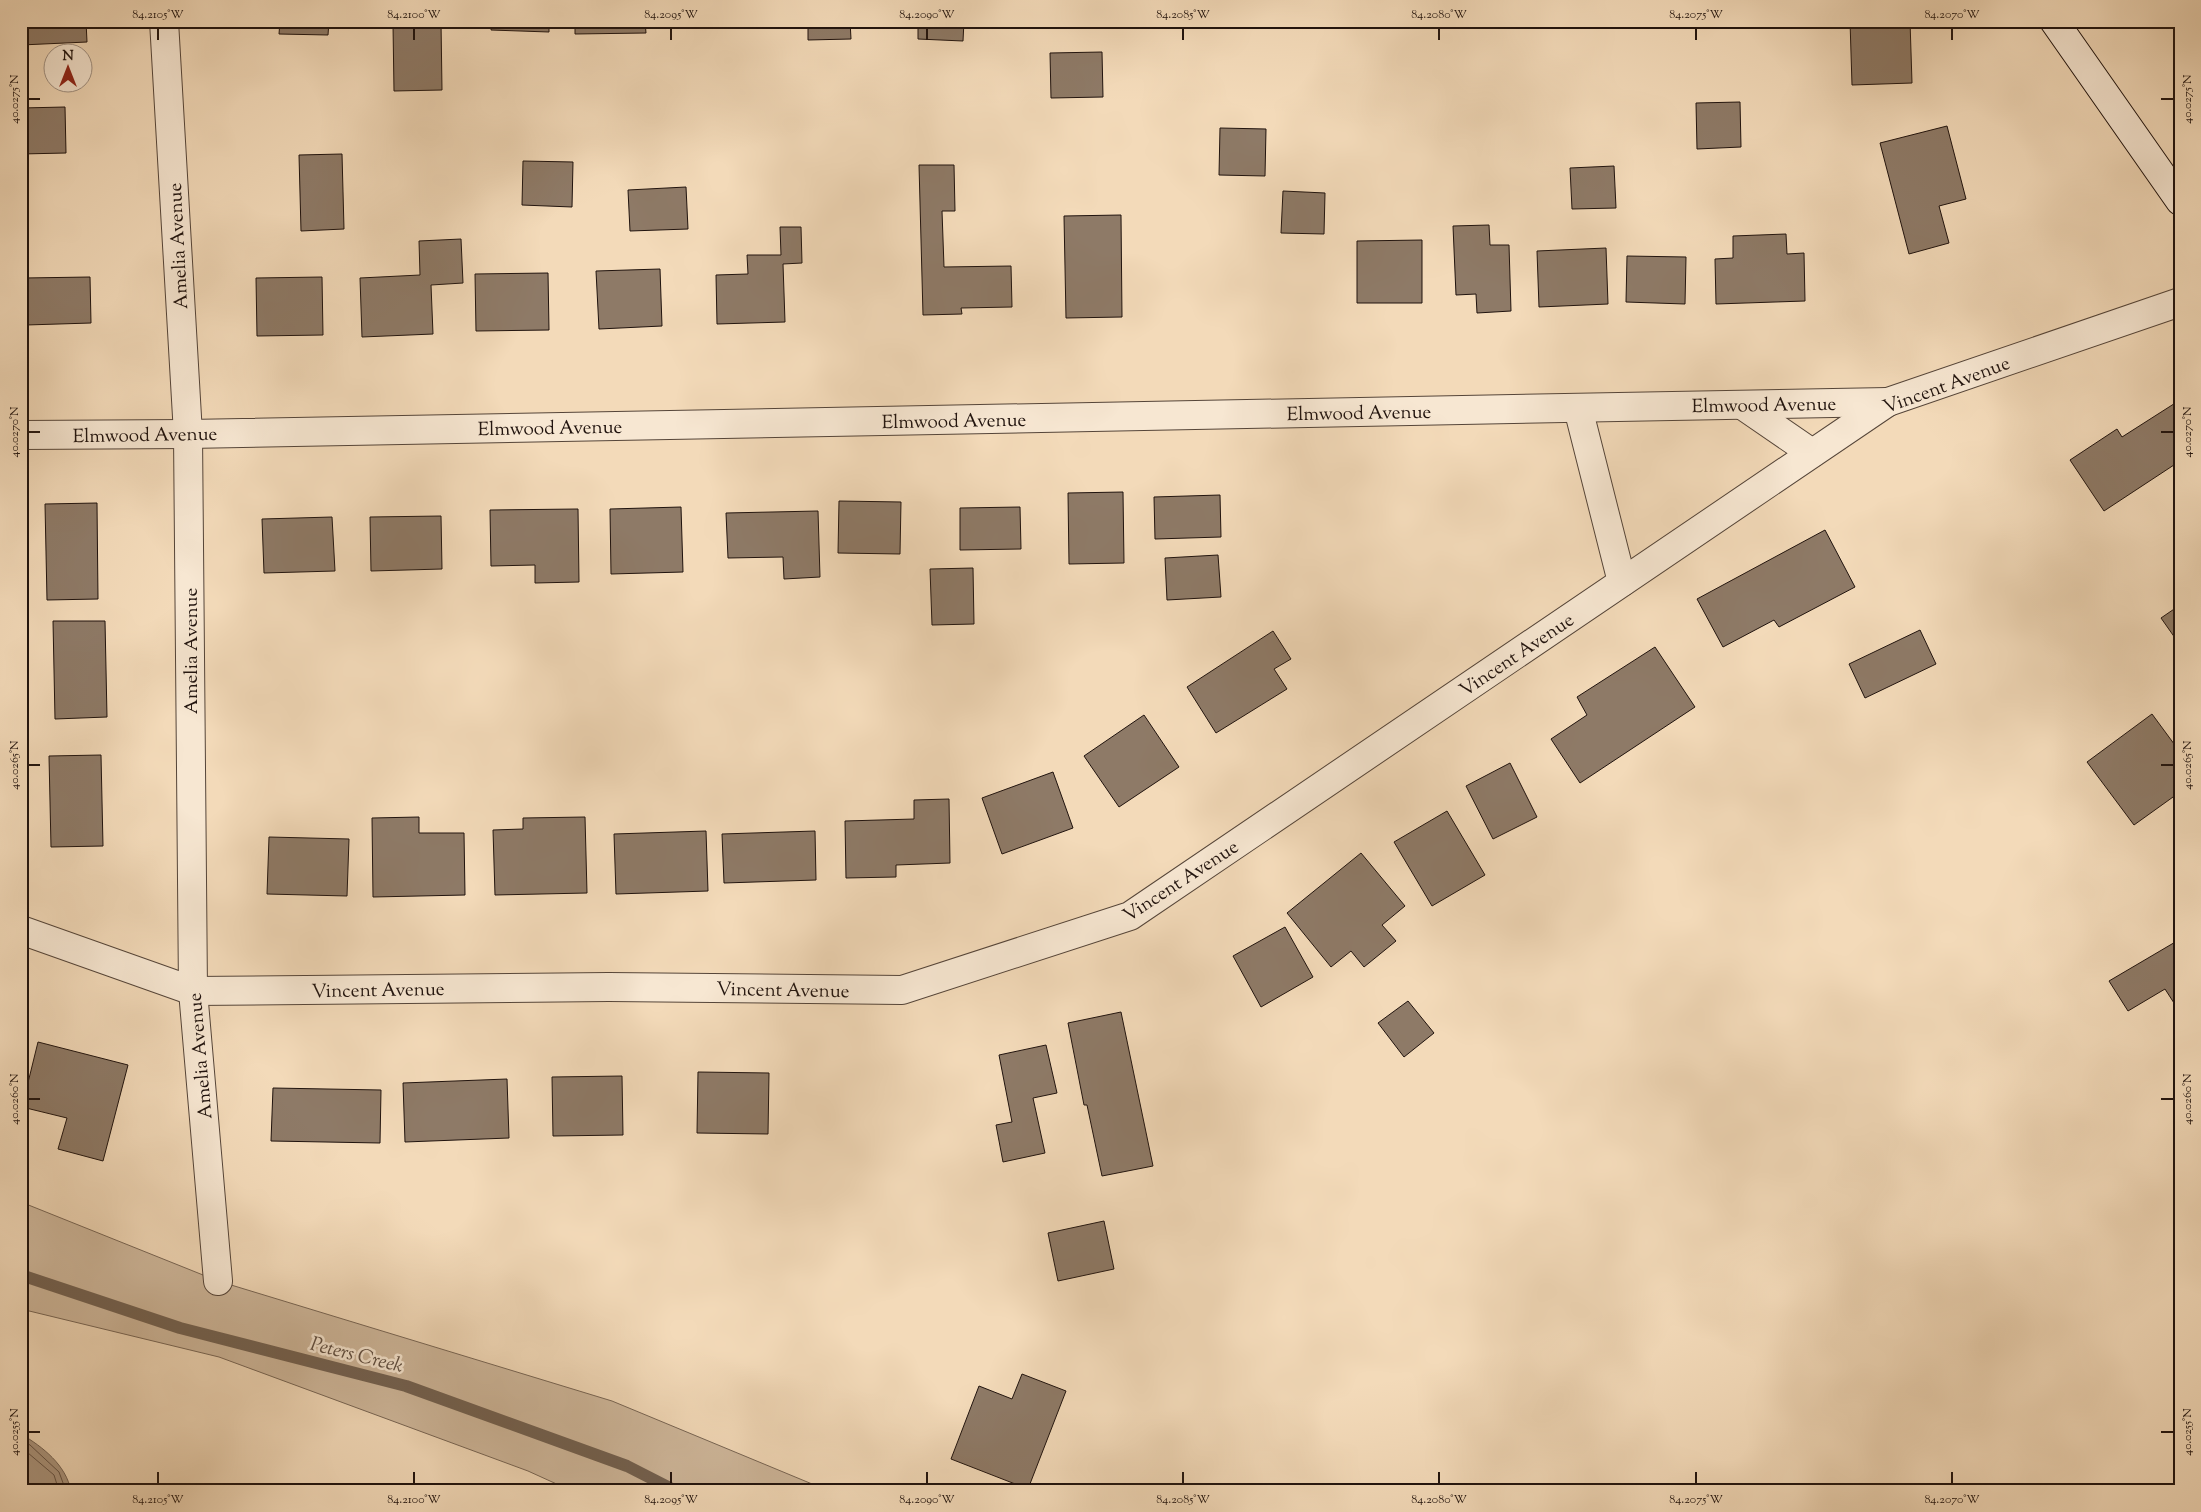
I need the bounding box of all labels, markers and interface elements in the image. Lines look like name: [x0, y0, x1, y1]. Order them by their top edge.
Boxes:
text: 84.2105°W: [132, 6, 184, 24]
text: 84.2100°W: [387, 6, 441, 24]
text: 84.2095°W: [644, 6, 698, 24]
text: 84.2090°W: [899, 6, 955, 24]
text: 84.2085°W: [1156, 6, 1210, 24]
text: 84.2080°W: [1411, 6, 1467, 24]
text: 84.2075°W: [1669, 6, 1723, 24]
text: 84.2070°W: [1924, 6, 1980, 24]
north arrow: [42, 42, 92, 92]
text: N: [62, 47, 74, 67]
text: 40.0275°N: [6, 74, 24, 124]
text: 40.0275°N: [2179, 74, 2197, 124]
street label: Amelia Avenue: [163, 182, 196, 310]
street label: Vincent Avenue: [1880, 351, 2014, 422]
street label: Elmwood Avenue: [1691, 392, 1837, 421]
street label: Elmwood Avenue: [1286, 400, 1432, 429]
text: 40.0270°N: [6, 406, 24, 458]
text: 40.0270°N: [2179, 406, 2197, 458]
street label: Elmwood Avenue: [881, 408, 1027, 437]
street label: Elmwood Avenue: [477, 415, 623, 444]
street label: Elmwood Avenue: [72, 422, 218, 451]
street label: Amelia Avenue: [179, 588, 206, 714]
street label: Vincent Avenue: [1455, 608, 1580, 704]
text: 40.0265°N: [6, 740, 24, 790]
text: 40.0265°N: [2179, 740, 2197, 790]
street label: Vincent Avenue: [1118, 834, 1245, 930]
street label: Vincent Avenue: [311, 977, 445, 1006]
street label: Vincent Avenue: [716, 977, 850, 1006]
street label: Amelia Avenue: [183, 991, 220, 1120]
text: 40.0260°N: [6, 1073, 24, 1125]
text: 40.0260°N: [2179, 1073, 2197, 1125]
water label: Peters Creek: [307, 1331, 406, 1382]
text: 40.0255°N: [6, 1408, 24, 1456]
text: 40.0255°N: [2179, 1408, 2197, 1456]
text: 84.2105°W: [132, 1491, 184, 1509]
text: 84.2100°W: [387, 1491, 441, 1509]
text: 84.2095°W: [644, 1491, 698, 1509]
text: 84.2090°W: [899, 1491, 955, 1509]
text: 84.2085°W: [1156, 1491, 1210, 1509]
text: 84.2080°W: [1411, 1491, 1467, 1509]
text: 84.2075°W: [1669, 1491, 1723, 1509]
text: 84.2070°W: [1924, 1491, 1980, 1509]

